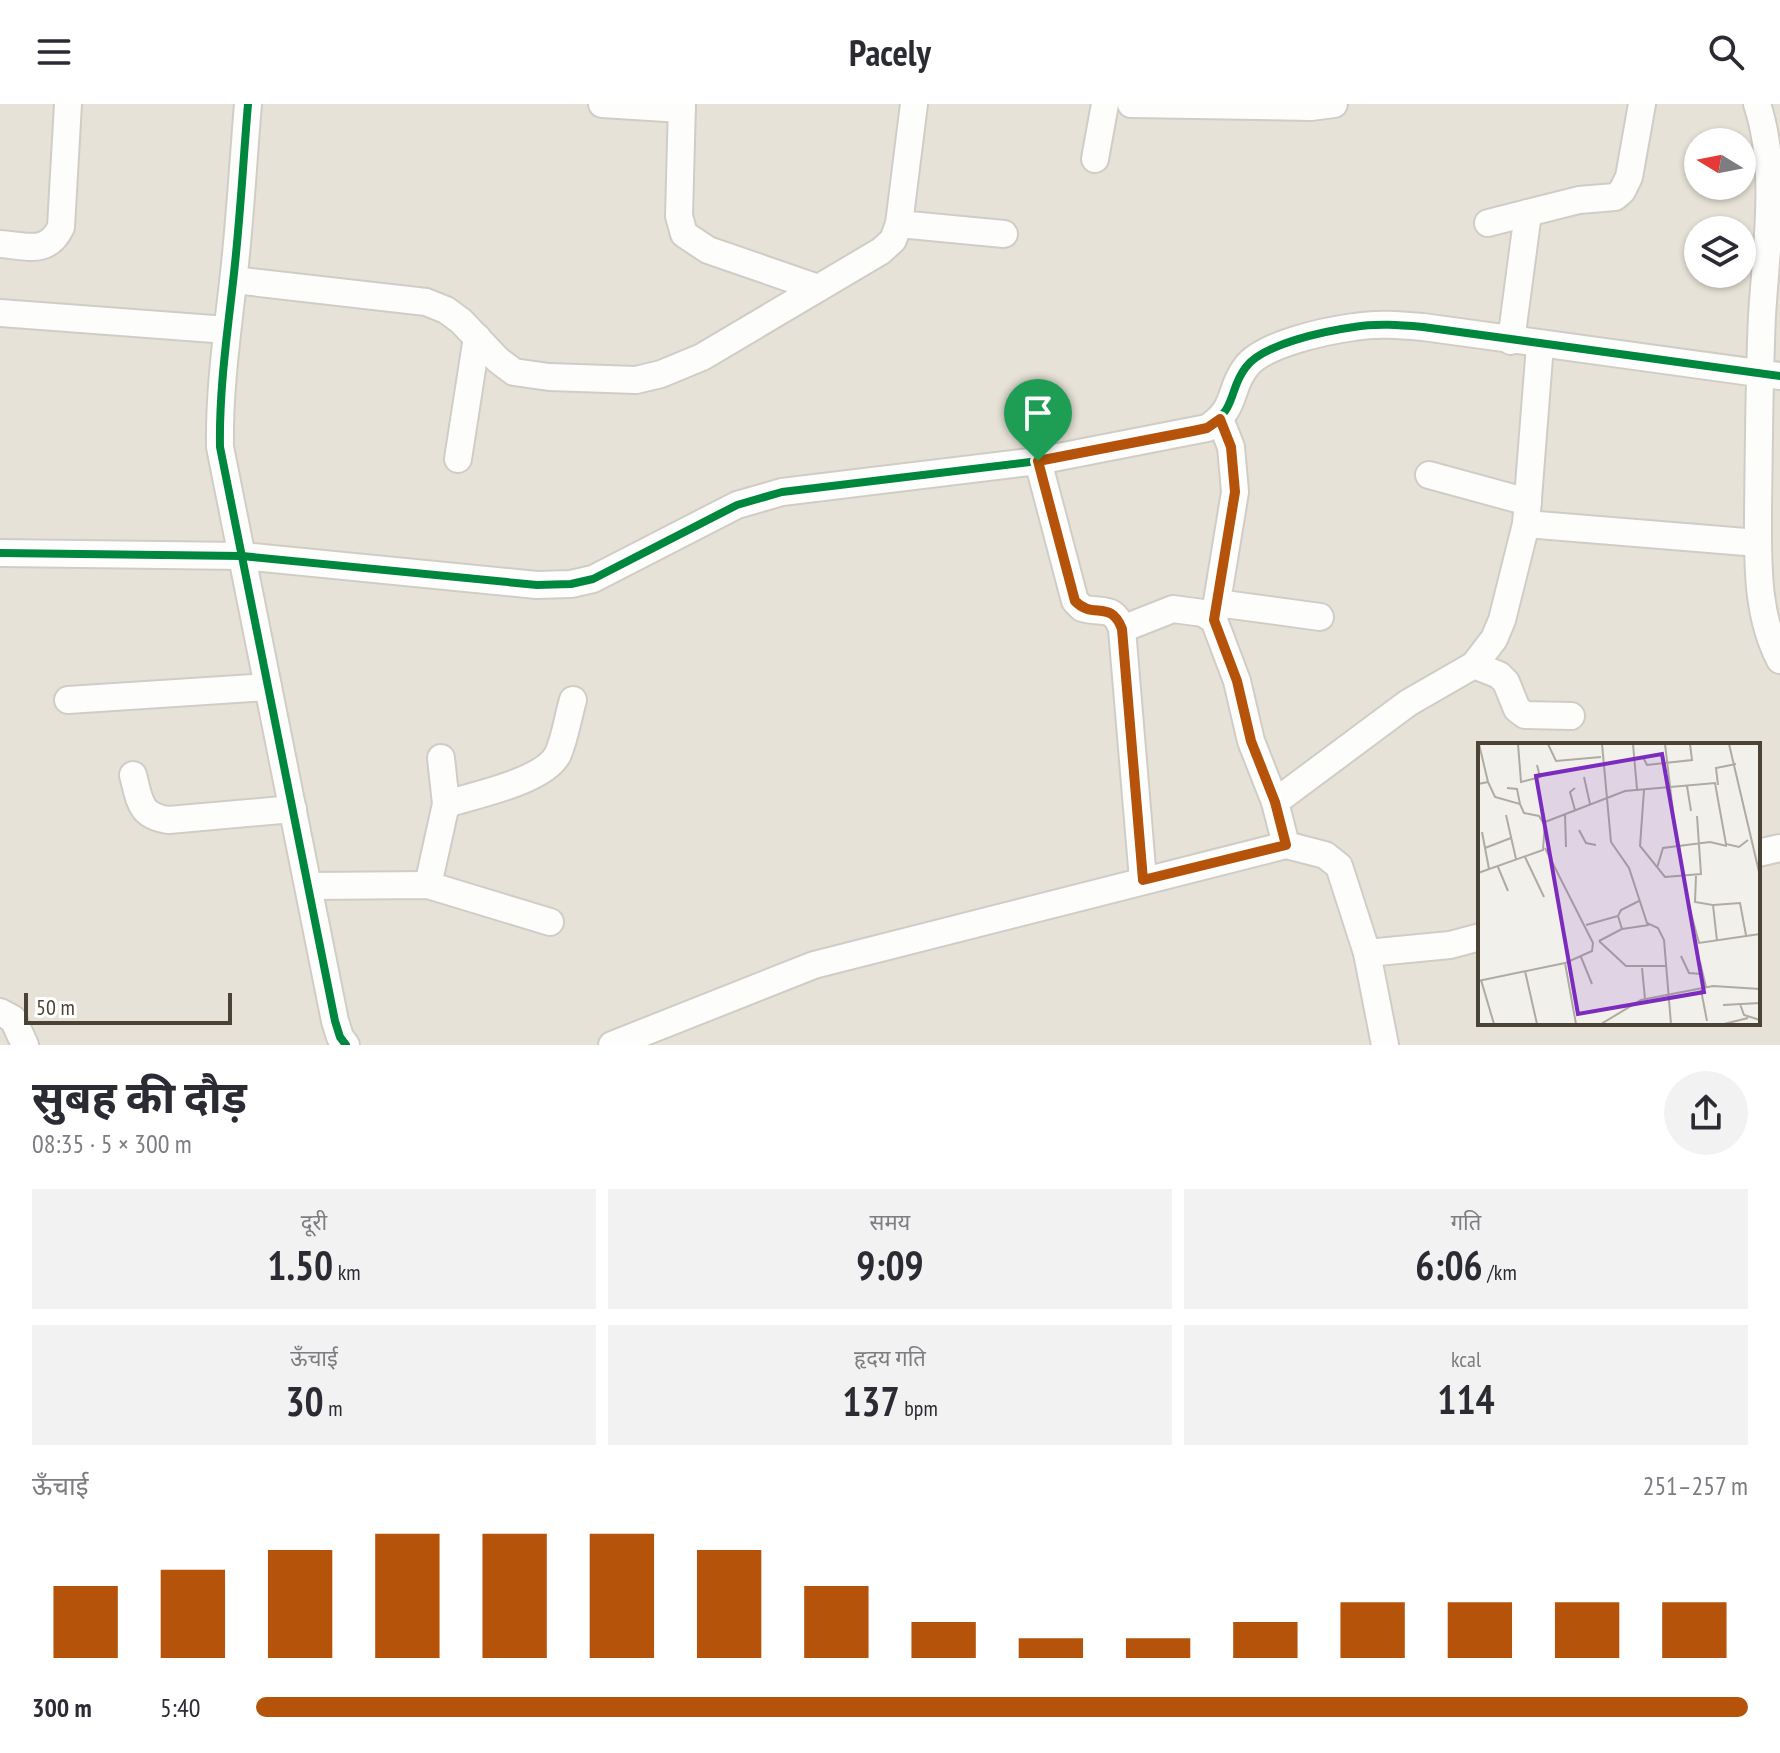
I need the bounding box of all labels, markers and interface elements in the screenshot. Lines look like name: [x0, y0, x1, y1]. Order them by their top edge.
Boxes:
text: Pacely: [849, 29, 931, 76]
icon: menu: [32, 30, 76, 74]
icon: search: [1704, 30, 1748, 74]
north arrow: [1684, 128, 1756, 200]
map controls: [1684, 128, 1756, 288]
button: layers: [1684, 216, 1756, 288]
pin: [1004, 379, 1072, 461]
icon: arrive: [1016, 391, 1060, 435]
inset map: [1478, 743, 1760, 1025]
scale bar: [24, 989, 232, 1025]
text: 50 m: [36, 993, 75, 1021]
text: सुबह की दौड़: [32, 1068, 247, 1125]
button: share: [1664, 1071, 1748, 1155]
text: 08:35 · 5 × 300 m: [32, 1127, 192, 1160]
text: दूरी: [301, 1208, 327, 1236]
text: समय: [870, 1208, 910, 1236]
text: गति: [1451, 1208, 1481, 1236]
text: 1.50: [267, 1239, 333, 1291]
text: 9:09: [856, 1239, 924, 1291]
text: 6:06: [1415, 1239, 1483, 1291]
text: km: [333, 1258, 361, 1286]
text: /km: [1483, 1258, 1517, 1286]
text: ऊँचाई: [290, 1344, 338, 1372]
text: हृदय गति: [854, 1344, 926, 1372]
text: kcal: [1451, 1345, 1481, 1373]
text: 114: [1437, 1373, 1495, 1425]
text: 30: [285, 1375, 324, 1427]
text: 137: [842, 1375, 900, 1427]
text: m: [324, 1394, 343, 1422]
text: bpm: [900, 1394, 938, 1422]
text: ऊँचाई: [32, 1469, 88, 1502]
text: 251–257 m: [1643, 1469, 1748, 1502]
text: 300 m: [32, 1691, 92, 1724]
text: 5:40: [160, 1691, 200, 1724]

